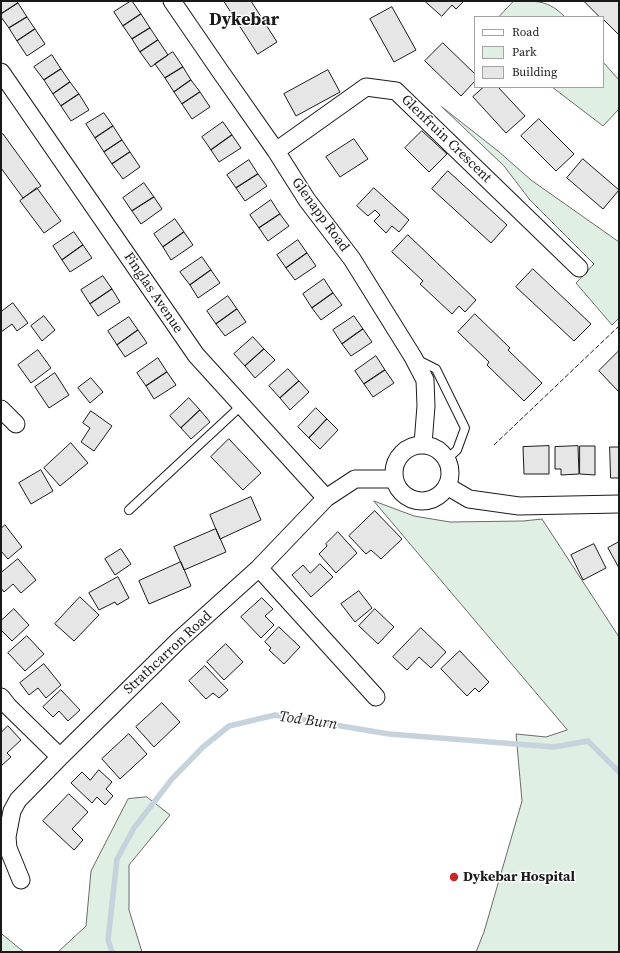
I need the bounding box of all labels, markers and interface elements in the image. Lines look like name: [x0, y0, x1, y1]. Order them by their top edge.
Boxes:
district label: Dykebar: [209, 9, 279, 31]
legend: [474, 16, 604, 88]
text: Road: [512, 24, 539, 40]
text: Park: [512, 44, 537, 60]
text: Building: [512, 64, 557, 80]
street label: Glenfruin Crescent: [397, 92, 495, 186]
street label: Glenapp Road: [288, 175, 352, 255]
street label: Finglas Avenue: [120, 249, 186, 337]
street label: Strathcarron Road: [121, 608, 215, 698]
water label: Tod Burn: [278, 708, 338, 734]
place label: Dykebar Hospital: [463, 869, 575, 885]
marker: Dykebar Hospital: [448, 871, 460, 883]

